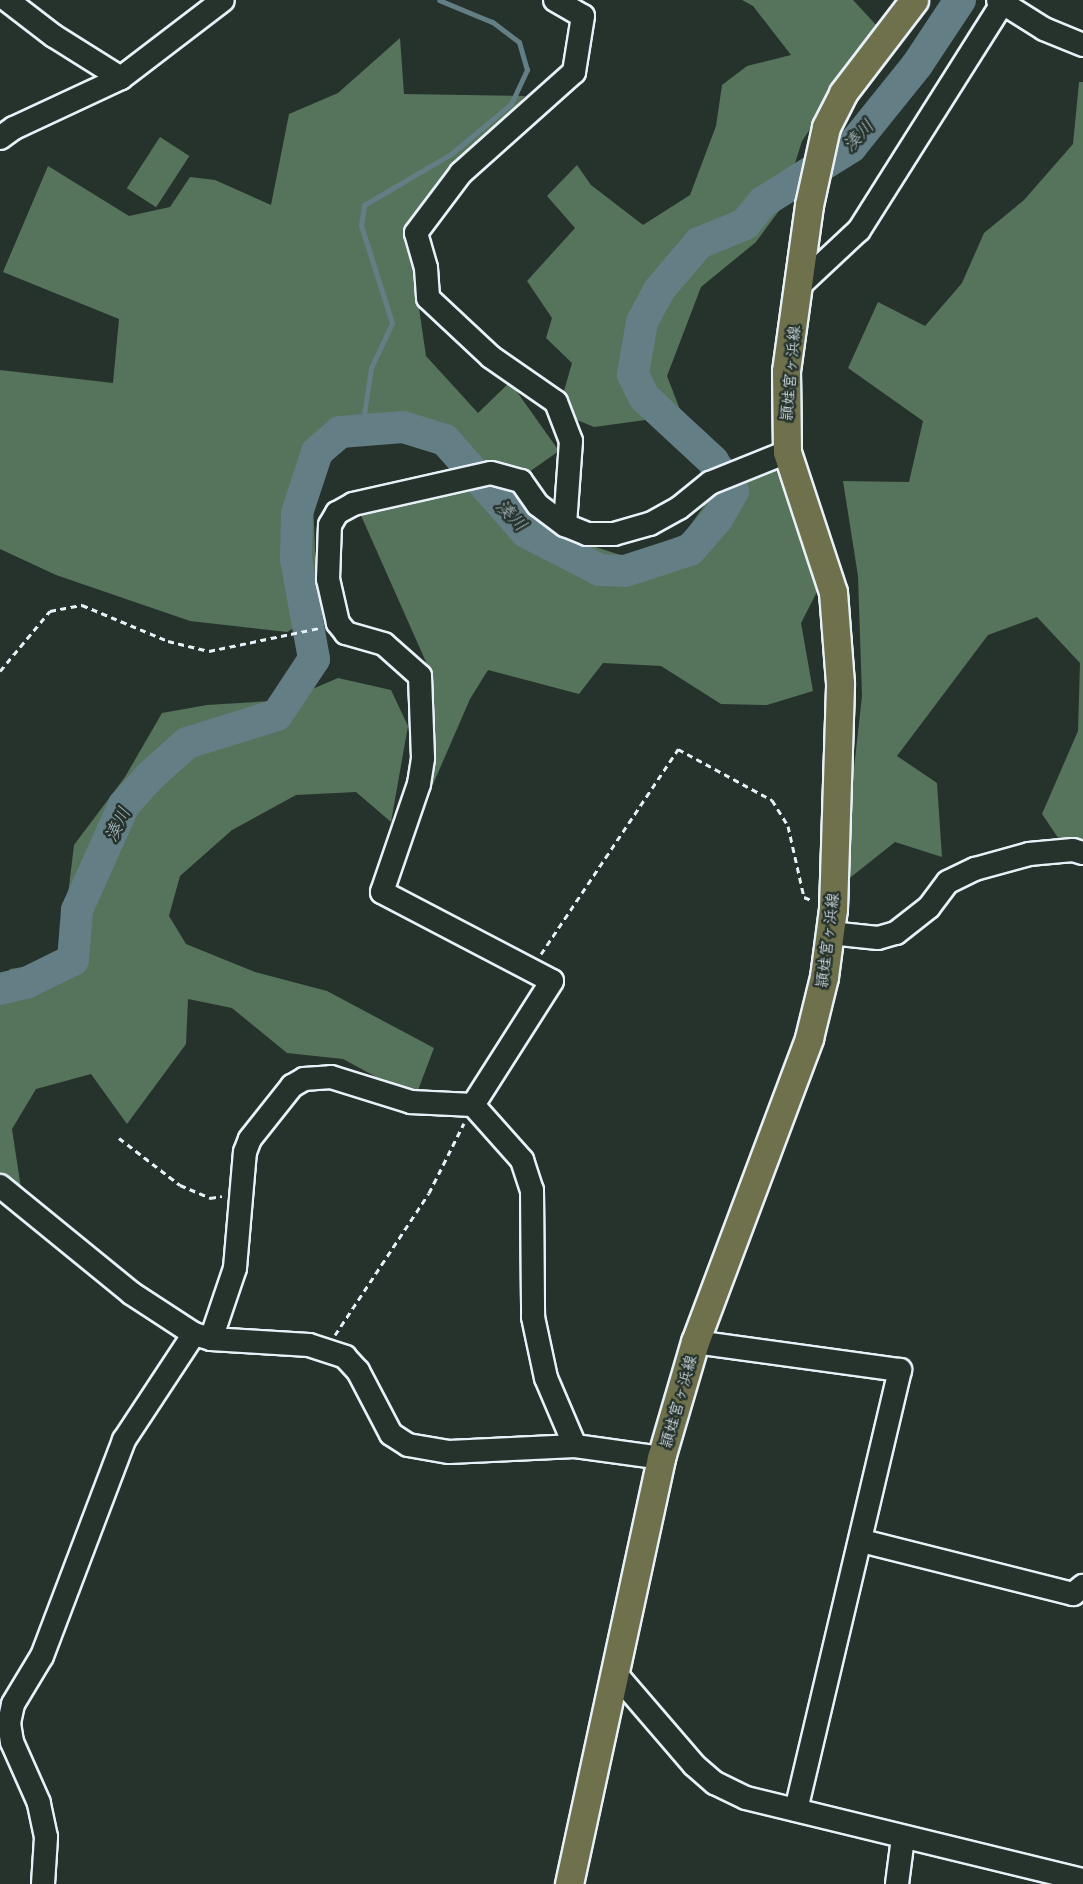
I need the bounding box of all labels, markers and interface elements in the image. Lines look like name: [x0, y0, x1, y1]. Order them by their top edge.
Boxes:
water label: 湊川: [838, 114, 878, 156]
street label: 頴娃宮ヶ浜線: [775, 324, 803, 422]
water label: 湊川: [492, 495, 532, 535]
water label: 湊川: [99, 803, 135, 845]
street label: 頴娃宮ヶ浜線: [811, 891, 841, 989]
street label: 頴娃宮ヶ浜線: [655, 1352, 699, 1450]

